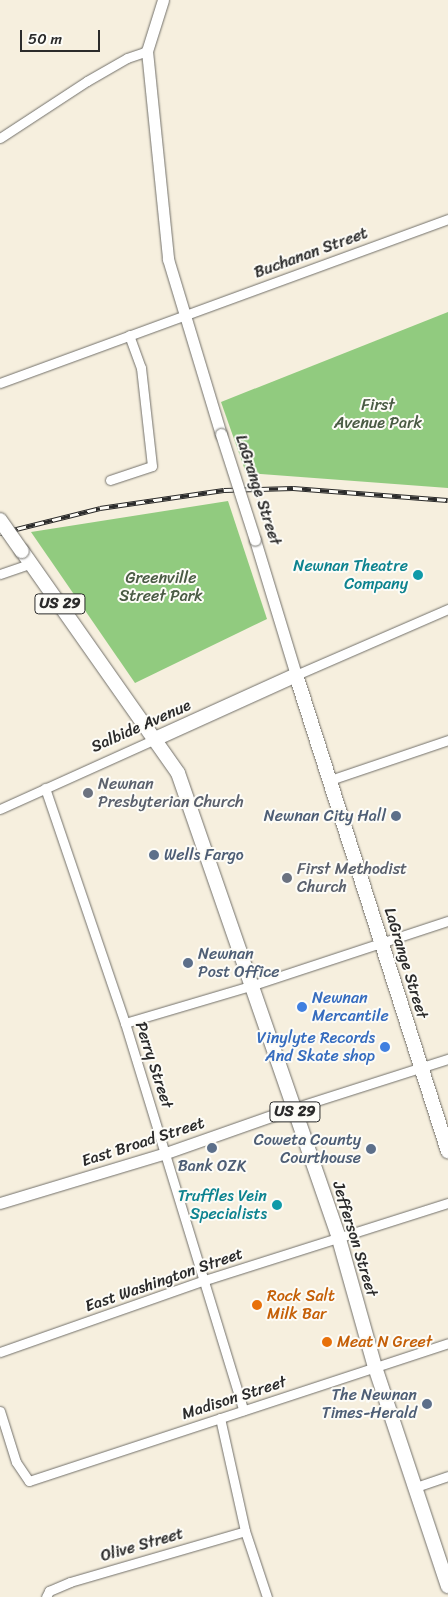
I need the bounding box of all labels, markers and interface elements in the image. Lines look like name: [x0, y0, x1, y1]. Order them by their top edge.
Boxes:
scale bar: [22, 20, 102, 52]
text: 50 m: [28, 26, 62, 52]
street label: Buchanan Street: [252, 224, 370, 282]
park label: First Avenue Park: [334, 395, 422, 433]
street label: LaGrange Street: [231, 432, 285, 548]
place label: Newnan Theatre Company: [293, 556, 408, 594]
park label: Greenville Street Park: [119, 568, 203, 606]
marker: Newnan Theatre Company: [412, 569, 424, 581]
road number: US 29: [34, 592, 86, 616]
street label: Salbide Avenue: [88, 695, 194, 757]
place label: Newnan Presbyterian Church: [98, 774, 244, 812]
marker: Newnan Presbyterian Church: [82, 787, 94, 799]
place label: Newnan City Hall: [264, 806, 386, 826]
marker: Newnan City Hall: [390, 810, 402, 822]
place label: Wells Fargo: [164, 845, 244, 865]
marker: Wells Fargo: [148, 849, 160, 861]
place label: First Methodist Church: [297, 859, 407, 897]
marker: First Methodist Church: [281, 872, 293, 884]
street label: LaGrange Street: [380, 905, 432, 1021]
place label: Newnan Post Office: [198, 944, 280, 982]
marker: Newnan Post Office: [182, 957, 194, 969]
place label: Newnan Mercantile: [312, 988, 389, 1026]
marker: Newnan Mercantile: [296, 1001, 308, 1013]
street label: Perry Street: [131, 1019, 177, 1111]
place label: Vinylyte Records And Skate shop: [256, 1028, 375, 1066]
marker: Vinylyte Records And Skate shop: [379, 1041, 391, 1053]
road number: US 29: [269, 1100, 321, 1124]
street label: East Broad Street: [79, 1113, 207, 1171]
place label: Coweta County Courthouse: [254, 1130, 361, 1168]
marker: Bank OZK: [206, 1142, 218, 1154]
marker: Coweta County Courthouse: [365, 1143, 377, 1155]
place label: Bank OZK: [177, 1156, 247, 1176]
street label: Jefferson Street: [328, 1179, 382, 1299]
place label: Truffles Vein Specialists: [177, 1186, 267, 1224]
marker: Truffles Vein Specialists: [271, 1199, 283, 1211]
street label: East Washington Street: [82, 1244, 246, 1316]
place label: Rock Salt Milk Bar: [267, 1286, 335, 1324]
marker: Rock Salt Milk Bar: [251, 1299, 263, 1311]
place label: Meat N Greet: [337, 1332, 433, 1352]
marker: Meat N Greet: [321, 1336, 333, 1348]
street label: Madison Street: [179, 1372, 289, 1424]
place label: The Newnan Times-Herald: [322, 1385, 417, 1423]
marker: The Newnan Times-Herald: [421, 1398, 433, 1410]
street label: Olive Street: [98, 1524, 186, 1566]

